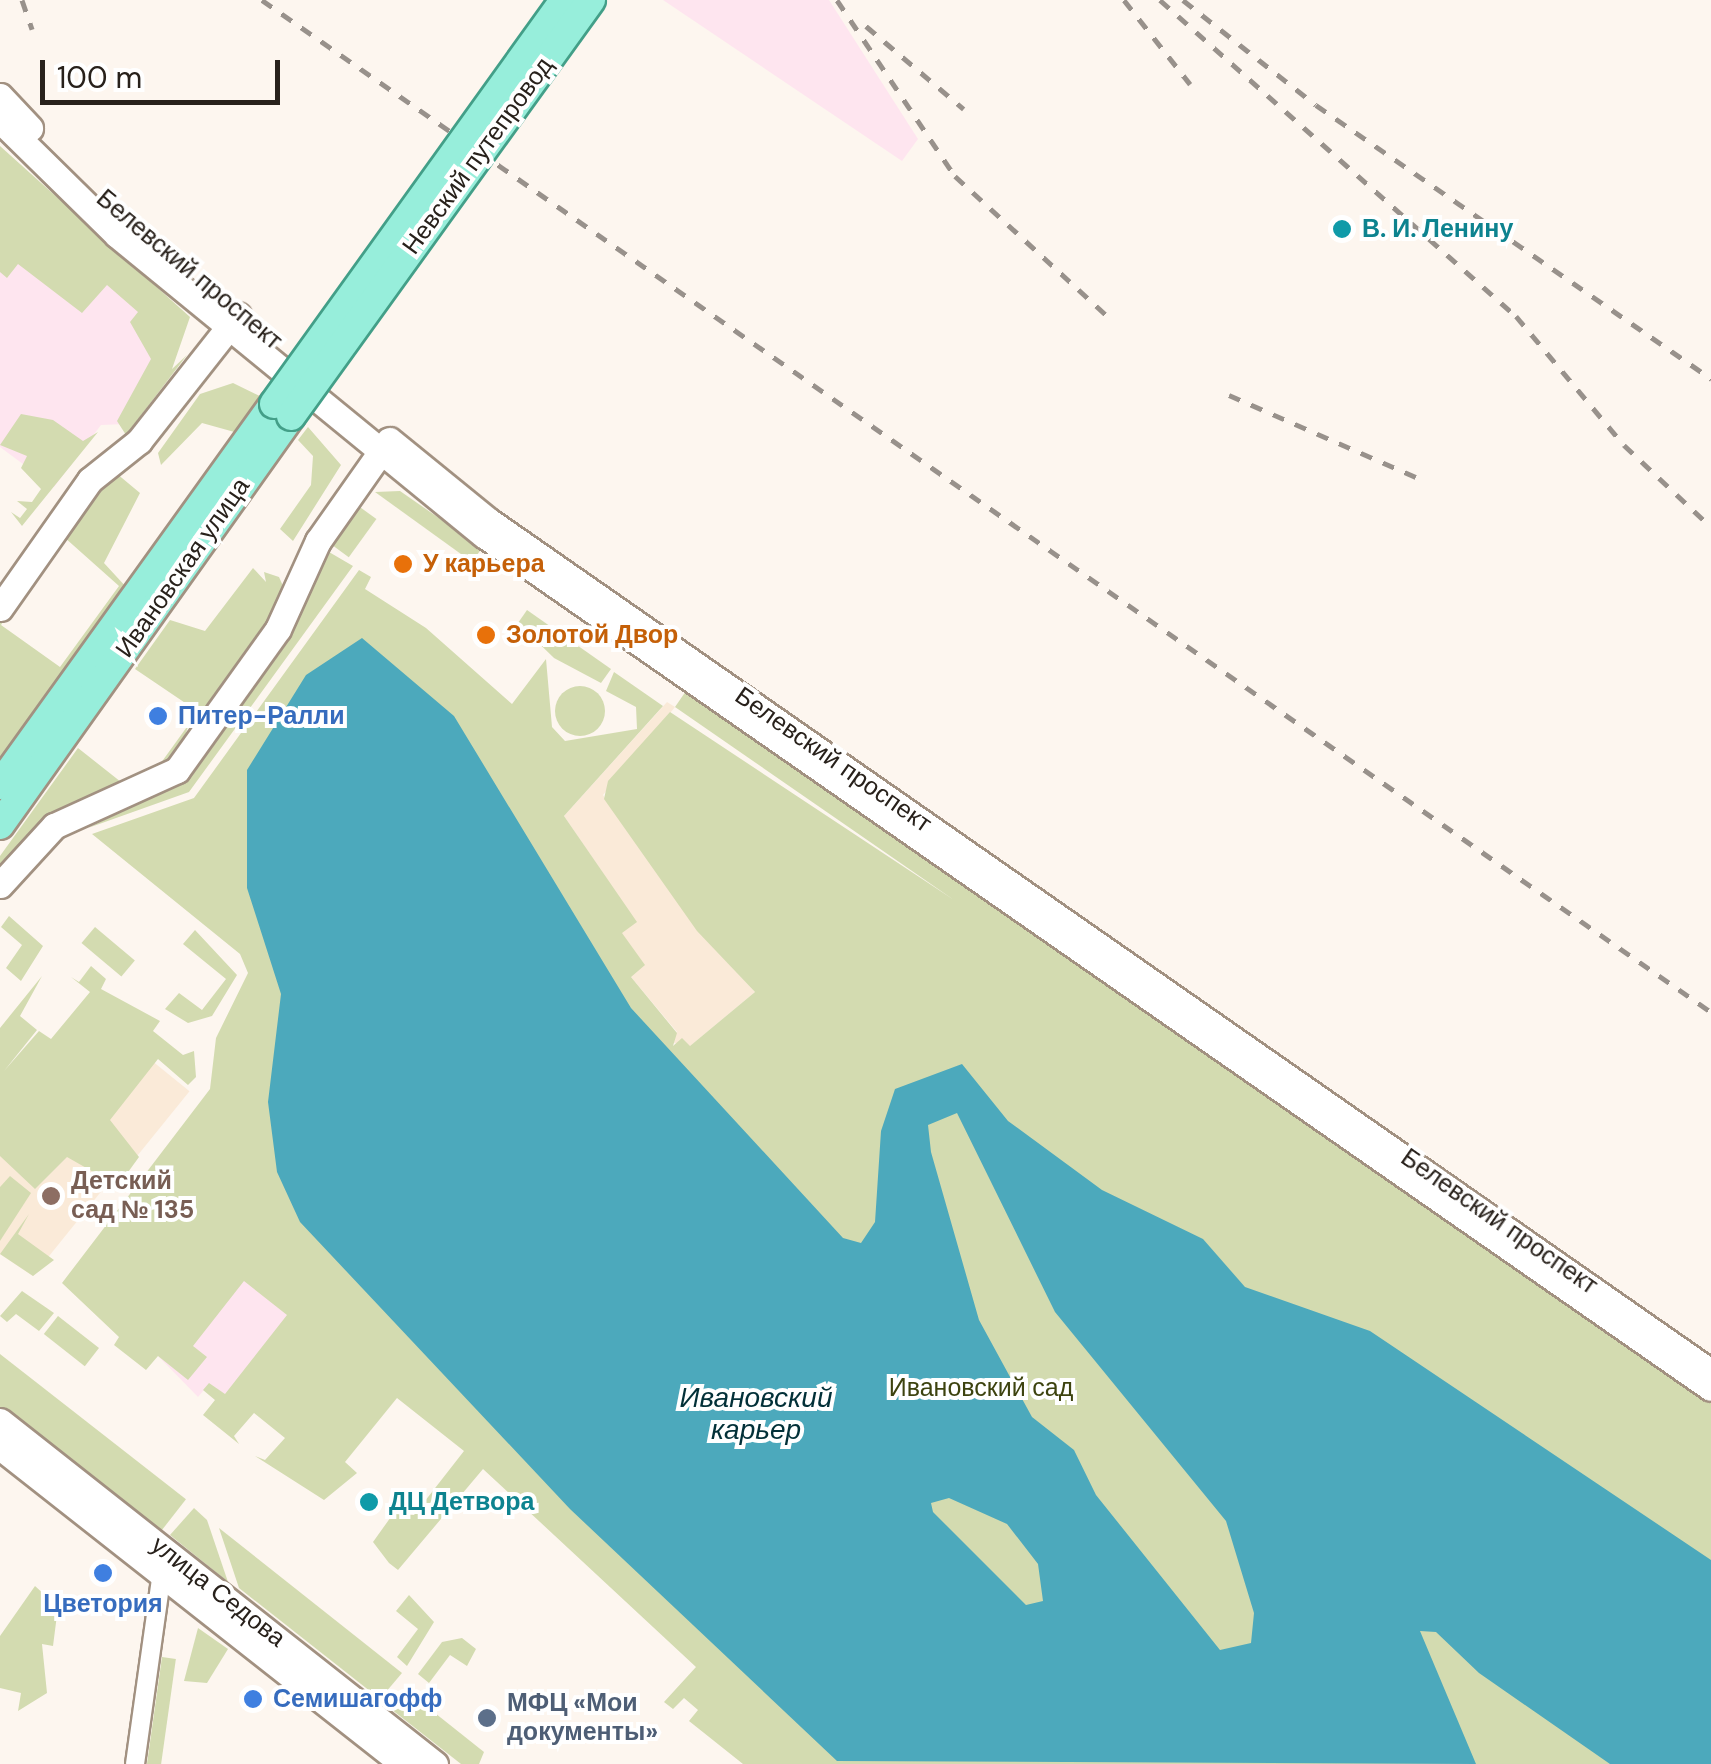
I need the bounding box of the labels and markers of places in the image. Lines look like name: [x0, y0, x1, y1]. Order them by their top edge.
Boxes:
place label: В. И. Ленину: [1362, 214, 1513, 244]
marker: В. И. Ленину: [1331, 218, 1353, 240]
place label: У карьера: [423, 549, 545, 579]
marker: У карьера: [392, 553, 414, 575]
place label: Золотой Двор: [506, 620, 678, 650]
marker: Золотой Двор: [475, 624, 497, 646]
place label: Питер-Ралли: [178, 701, 345, 731]
marker: Питер-Ралли: [147, 705, 169, 727]
place label: Детский сад № 135: [71, 1167, 194, 1226]
marker: Детский сад № 135: [40, 1185, 62, 1207]
place label: ДЦ Детвора: [389, 1487, 534, 1517]
marker: ДЦ Детвора: [358, 1491, 380, 1513]
marker: Цветория: [92, 1562, 114, 1584]
place label: Цветория: [43, 1589, 163, 1619]
place label: Семишагофф: [273, 1684, 442, 1714]
marker: Семишагофф: [242, 1688, 264, 1710]
place label: МФЦ «Мои документы»: [507, 1689, 658, 1748]
marker: МФЦ «Мои документы»: [476, 1707, 498, 1729]

